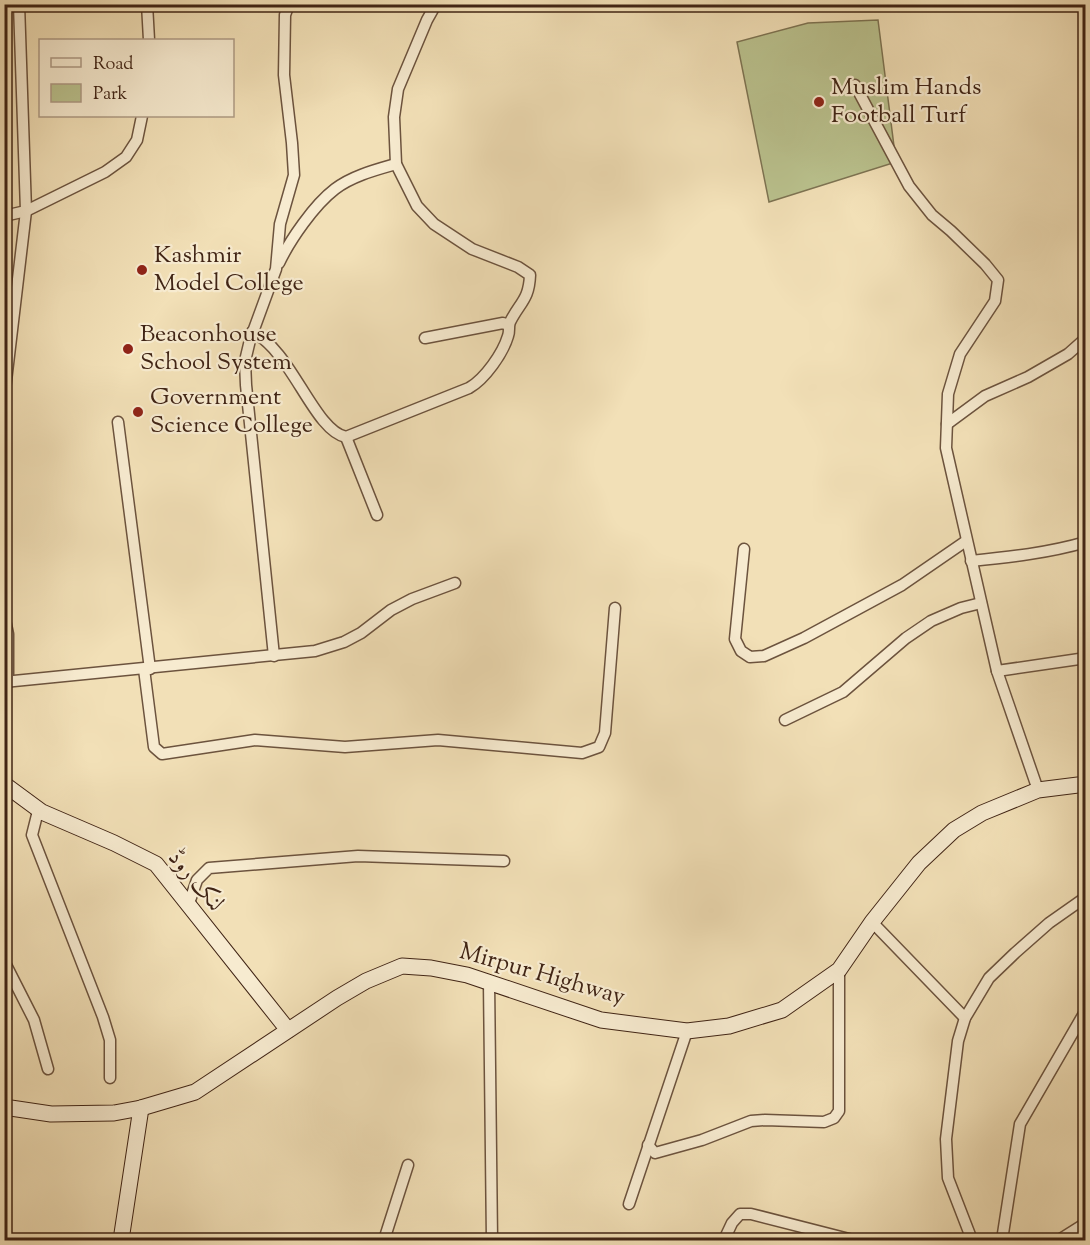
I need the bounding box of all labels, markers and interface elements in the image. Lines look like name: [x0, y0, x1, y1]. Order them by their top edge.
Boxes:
legend: [39, 39, 234, 117]
text: Road: [93, 52, 133, 78]
place label: Muslim Hands Football Turf: [831, 71, 981, 133]
text: Park: [93, 82, 128, 108]
marker: Muslim Hands Football Turf: [812, 95, 826, 109]
place label: Kashmir Model College: [154, 239, 304, 301]
marker: Kashmir Model College: [135, 263, 149, 277]
place label: Beaconhouse School System: [140, 318, 292, 380]
marker: Beaconhouse School System: [121, 342, 135, 356]
place label: Government Science College: [150, 381, 313, 443]
marker: Government Science College: [131, 405, 145, 419]
street label: لنک روڈ: [159, 842, 231, 920]
street label: Mirpur Highway: [455, 935, 629, 1015]

